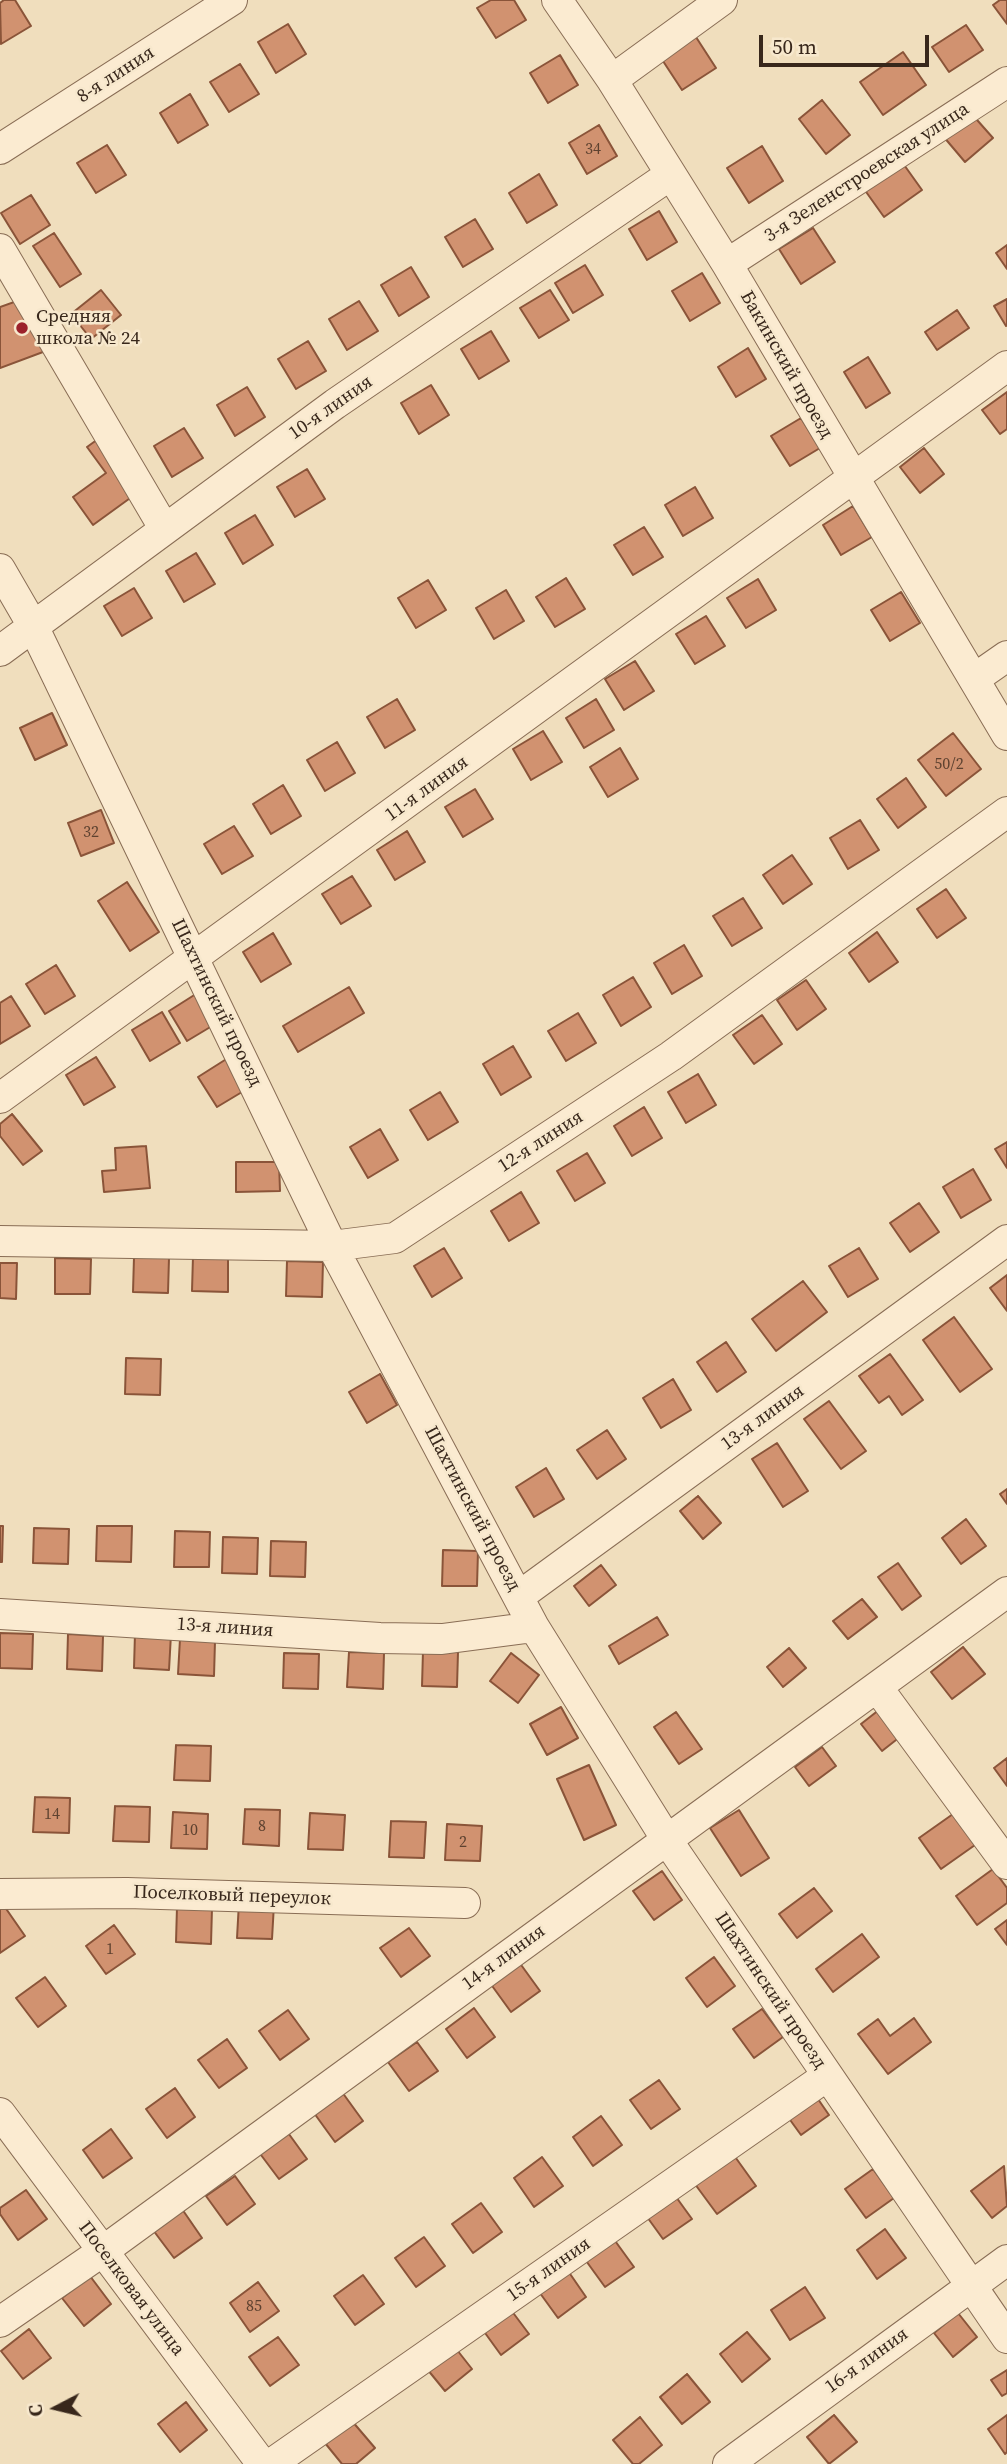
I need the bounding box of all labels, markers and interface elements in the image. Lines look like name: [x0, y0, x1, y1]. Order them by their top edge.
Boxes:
scale bar: [762, 21, 932, 65]
text: 50 m: [772, 32, 817, 61]
street label: 8-я линия: [73, 42, 159, 108]
street label: 3-я Зеленстроевская улица: [760, 98, 974, 248]
house number: 34: [585, 140, 601, 160]
street label: Бакинский проезд: [735, 287, 837, 443]
place label: Средняя школа № 24: [36, 306, 140, 350]
marker: Средняя школа № 24: [14, 320, 30, 336]
street label: 10-я линия: [285, 371, 377, 445]
street label: 11-я линия: [381, 751, 473, 827]
house number: 50/2: [934, 755, 964, 775]
house number: 32: [83, 823, 99, 843]
street label: Шахтинский проезд: [166, 915, 266, 1091]
street label: 12-я линия: [494, 1106, 588, 1178]
street label: 13-я линия: [717, 1380, 809, 1456]
street label: Шахтинский проезд: [419, 1423, 525, 1595]
street label: 13-я линия: [176, 1613, 274, 1643]
house number: 14: [44, 1805, 60, 1825]
house number: 8: [258, 1817, 266, 1837]
house number: 10: [182, 1821, 198, 1841]
house number: 2: [459, 1833, 467, 1853]
street label: Поселковый переулок: [133, 1881, 331, 1911]
street label: Шахтинский проезд: [709, 1909, 831, 2073]
street label: 14-я линия: [458, 1920, 550, 1996]
house number: 1: [106, 1940, 114, 1960]
street label: Поселковая улица: [73, 2217, 189, 2361]
street label: 15-я линия: [503, 2233, 595, 2307]
house number: 85: [246, 2297, 262, 2317]
street label: 16-я линия: [821, 2323, 913, 2399]
north arrow: [21, 2373, 91, 2443]
text: С: [22, 2403, 49, 2418]

